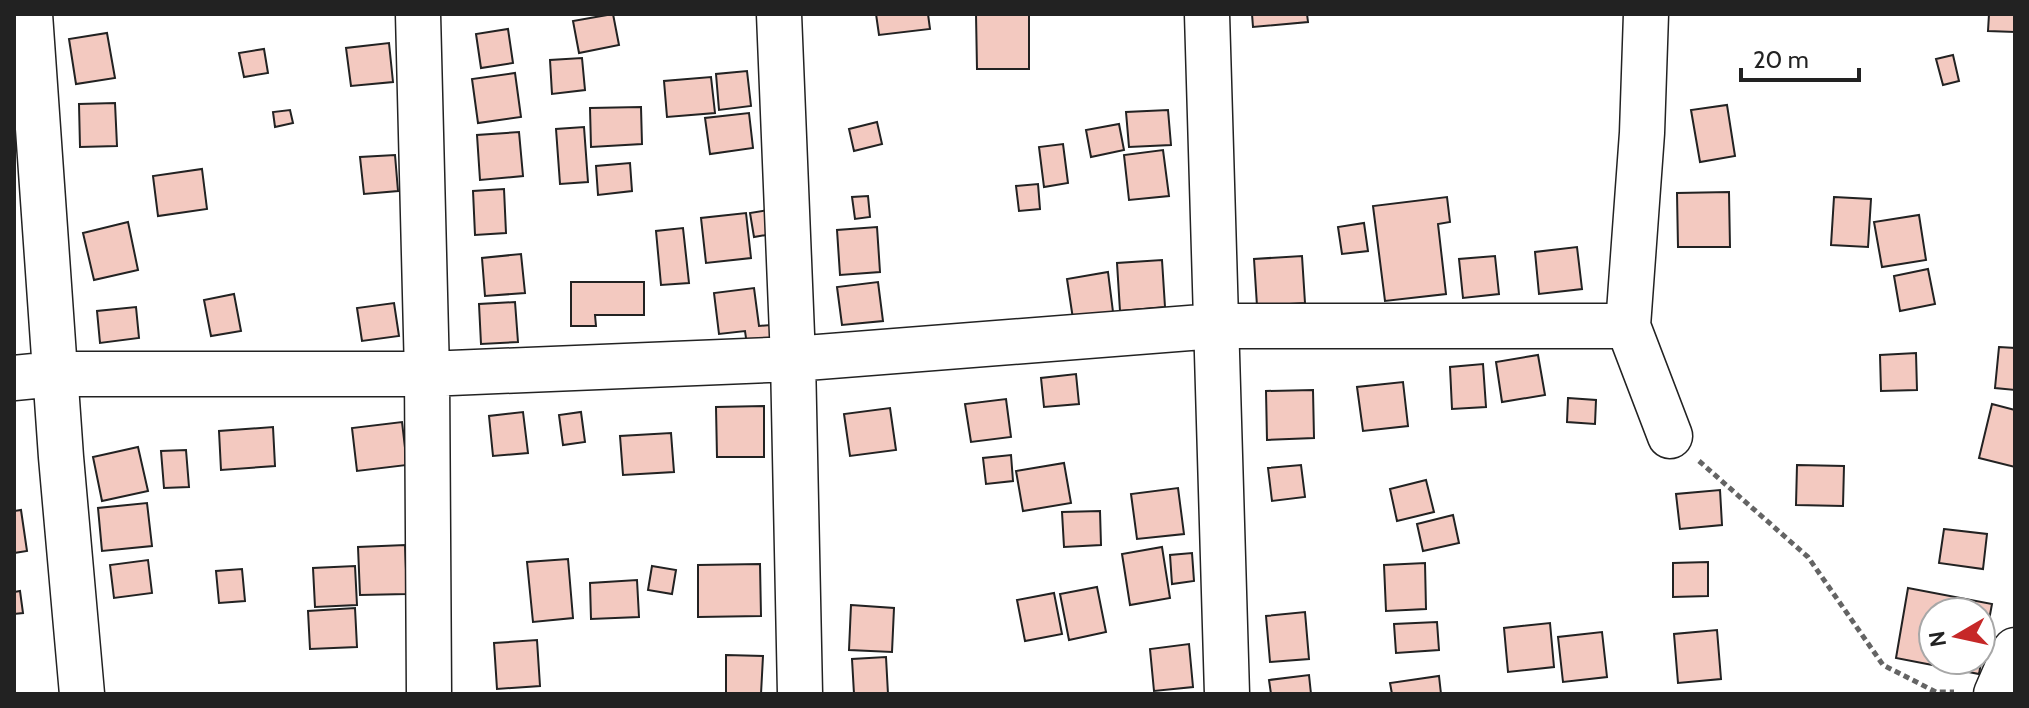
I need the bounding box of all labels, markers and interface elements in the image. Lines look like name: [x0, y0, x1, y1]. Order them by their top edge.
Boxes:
scale bar: [1741, 32, 1859, 82]
text: 20 m: [1753, 45, 1809, 74]
north arrow: [1917, 596, 1997, 676]
text: N: [1923, 629, 1952, 649]

